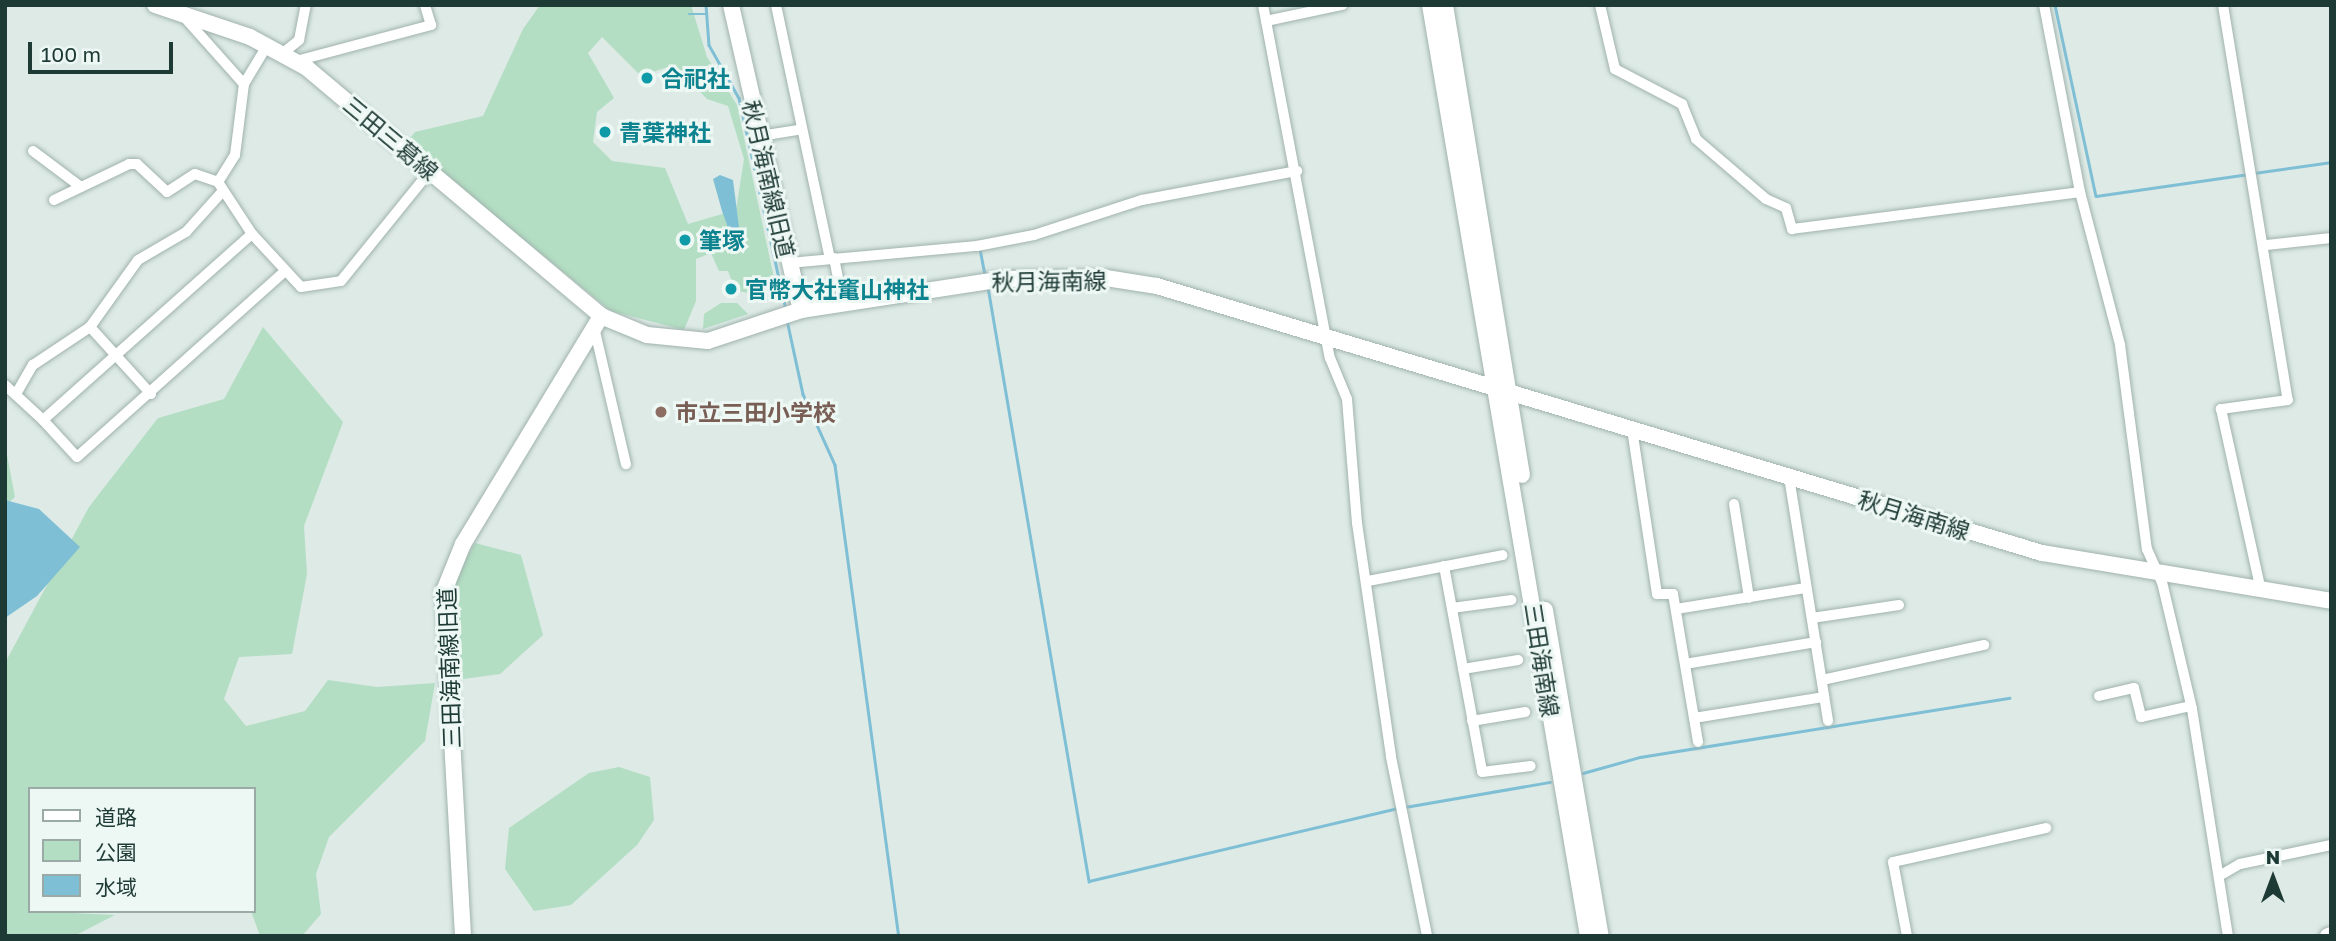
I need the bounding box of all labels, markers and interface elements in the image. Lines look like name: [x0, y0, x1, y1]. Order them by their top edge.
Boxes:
scale bar: [32, 28, 177, 72]
text: 100 m: [41, 41, 101, 67]
place label: 合祀社: [661, 64, 730, 92]
marker: 合祀社: [639, 70, 655, 86]
street label: 三田三葛線: [338, 90, 444, 186]
street label: 秋月海南線旧道: [737, 97, 801, 261]
place label: 青葉神社: [619, 118, 711, 146]
marker: 青葉神社: [597, 124, 613, 140]
place label: 筆塚: [699, 226, 745, 254]
marker: 筆塚: [677, 232, 693, 248]
street label: 秋月海南線: [991, 266, 1107, 296]
place label: 官幣大社竃山神社: [745, 275, 929, 303]
marker: 官幣大社竃山神社: [723, 281, 739, 297]
place label: 市立三田小学校: [675, 398, 836, 426]
marker: 市立三田小学校: [653, 404, 669, 420]
street label: 秋月海南線: [1855, 485, 1973, 545]
street label: 三田海南線旧道: [432, 587, 466, 749]
street label: 三田海南線: [1519, 601, 1565, 719]
legend: [28, 787, 256, 913]
text: 道路: [95, 804, 137, 830]
text: 公園: [95, 839, 137, 865]
north arrow: [2238, 843, 2308, 913]
text: N: [2266, 845, 2280, 868]
text: 水域: [95, 874, 137, 900]

